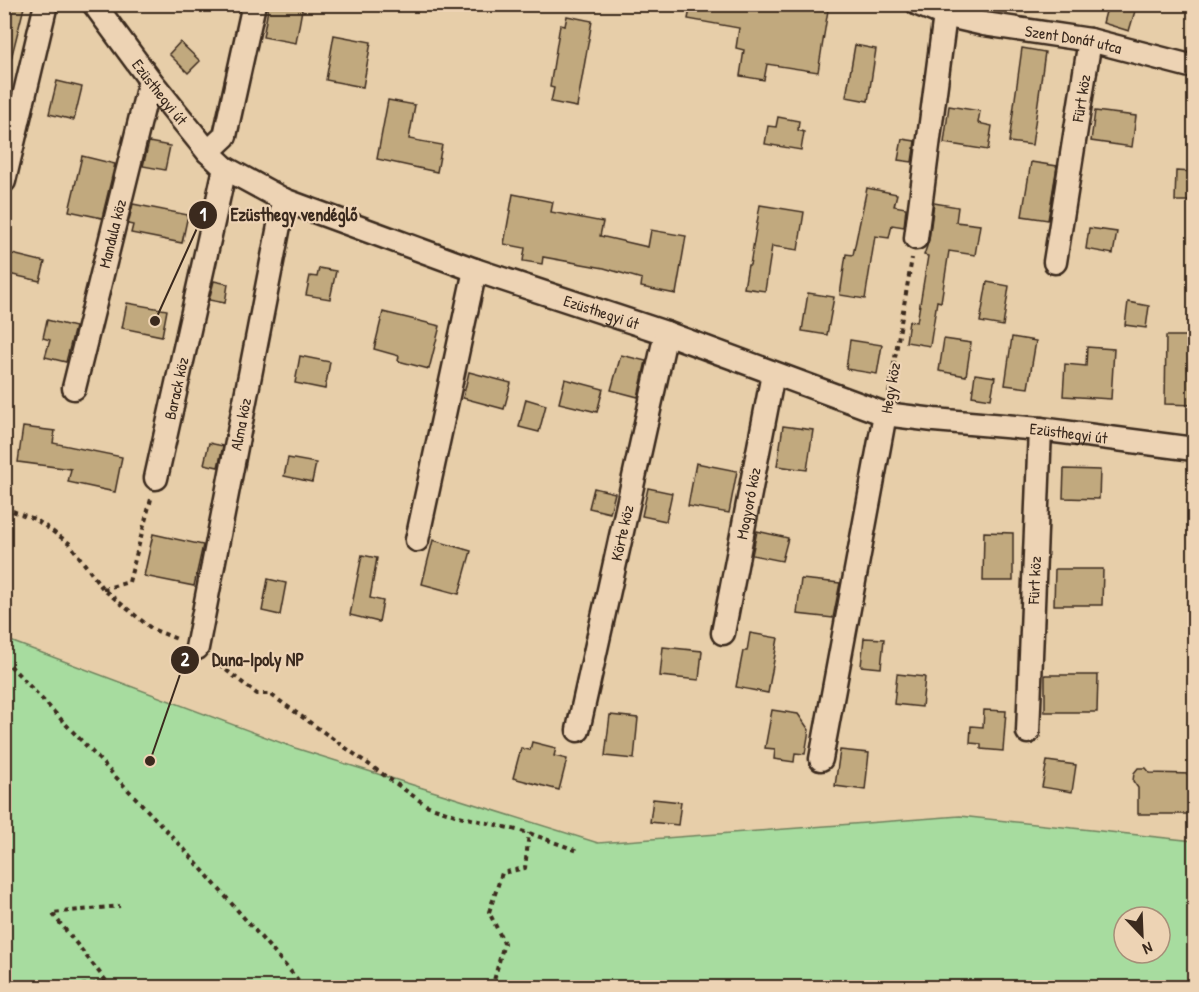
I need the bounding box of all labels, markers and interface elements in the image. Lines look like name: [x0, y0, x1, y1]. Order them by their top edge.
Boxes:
street label: Szent Donát utca: [1024, 19, 1124, 59]
street label: Ezüsthegyi út: [127, 55, 193, 130]
street label: Fürt köz: [1066, 73, 1095, 124]
street label: Mandula köz: [93, 197, 131, 270]
callout: Ezüsthegy vendéglő: [188, 197, 369, 233]
text: 1: [200, 202, 207, 227]
text: Ezüsthegy vendéglő: [230, 202, 358, 228]
street label: Ezüsthegyi út: [561, 289, 643, 335]
street label: Barack köz: [158, 355, 194, 422]
street label: Hegy köz: [875, 361, 905, 415]
street label: Alma köz: [225, 396, 256, 452]
street label: Ezüsthegyi út: [1029, 417, 1109, 449]
street label: Mogyoró köz: [730, 466, 766, 541]
street label: Körte köz: [605, 503, 639, 563]
street label: Fürt köz: [1022, 556, 1046, 605]
callout: Duna-Ipoly NP: [170, 642, 316, 678]
text: 2: [181, 647, 190, 672]
text: Duna-Ipoly NP: [212, 647, 304, 673]
north arrow: [1112, 905, 1172, 965]
text: N: [1139, 937, 1156, 961]

